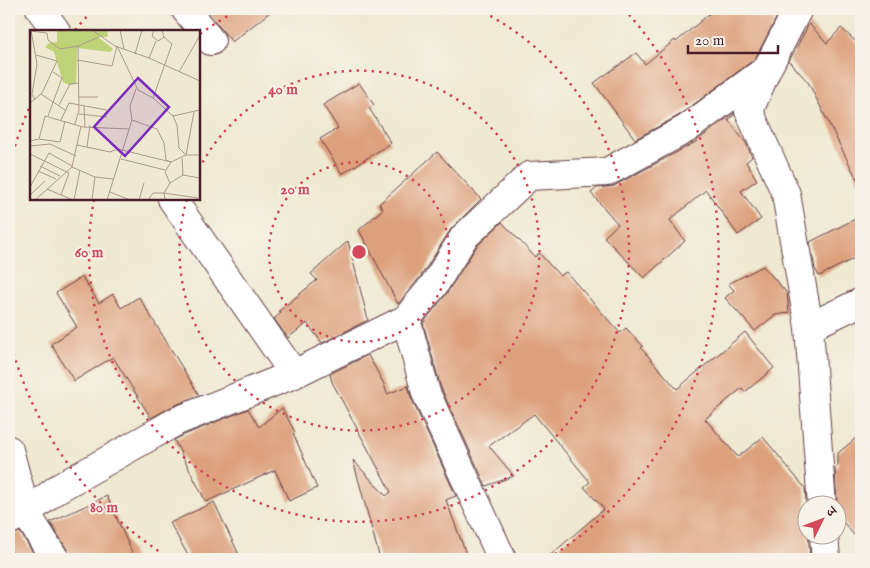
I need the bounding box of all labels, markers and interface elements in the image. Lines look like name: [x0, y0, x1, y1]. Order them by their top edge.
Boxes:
scale bar: [688, 22, 778, 54]
inset map: [30, 30, 200, 200]
text: 20 m: [695, 31, 725, 50]
text: 40 m: [268, 80, 298, 99]
text: 20 m: [280, 180, 310, 199]
text: 60 m: [75, 243, 104, 262]
centre of rings: [350, 243, 368, 261]
north arrow: [798, 496, 848, 546]
text: 80 m: [90, 498, 118, 517]
text: उ: [821, 503, 841, 521]

